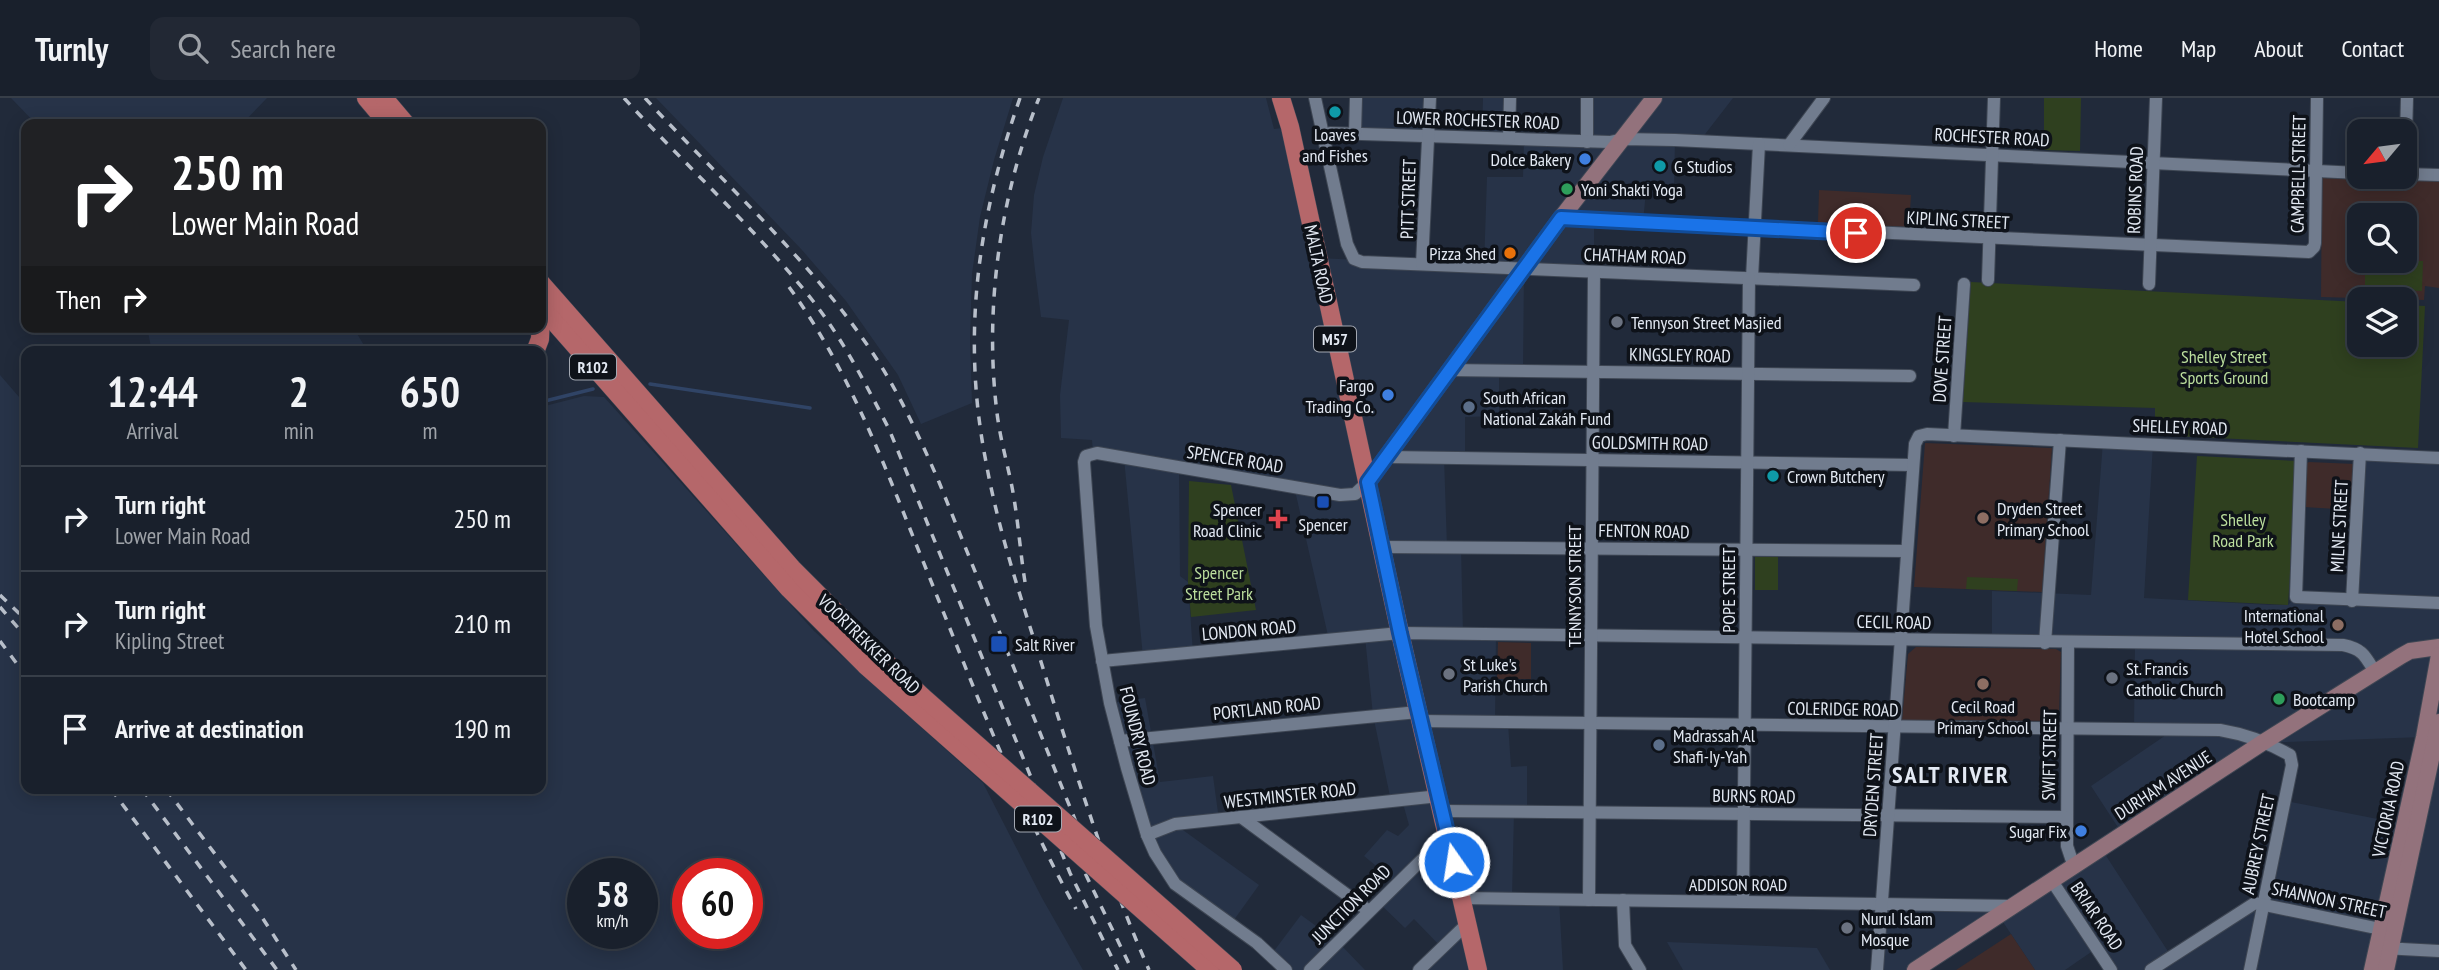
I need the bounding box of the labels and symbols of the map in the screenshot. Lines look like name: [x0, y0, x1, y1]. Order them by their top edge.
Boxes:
marker: Loaves and Fishes: [1327, 104, 1343, 120]
street label: LOWER ROCHESTER ROAD: [1396, 106, 1560, 134]
street label: CAMPBELL STREET: [2285, 115, 2311, 233]
north arrow: [2347, 119, 2417, 189]
place label: Loaves and Fishes: [1302, 123, 1368, 167]
street label: ROCHESTER ROAD: [1934, 123, 2050, 151]
street label: ROBINS ROAD: [2122, 146, 2148, 234]
place label: Dolce Bakery: [1491, 148, 1571, 171]
marker: Dolce Bakery: [1577, 151, 1593, 167]
place label: G Studios: [1674, 155, 1733, 178]
marker: G Studios: [1652, 158, 1668, 174]
street label: PITT STREET: [1395, 159, 1421, 239]
place label: Yoni Shakti Yoga: [1581, 178, 1683, 201]
marker: Yoni Shakti Yoga: [1559, 181, 1575, 197]
pin: [1826, 203, 1886, 263]
street label: KIPLING STREET: [1906, 206, 2010, 234]
street label: MALTA ROAD: [1299, 222, 1339, 306]
place label: Pizza Shed: [1429, 242, 1496, 265]
street label: CHATHAM ROAD: [1583, 243, 1687, 269]
marker: Pizza Shed: [1502, 245, 1518, 261]
place label: Tennyson Street Masjied: [1631, 311, 1782, 334]
marker: Tennyson Street Masjied: [1609, 314, 1625, 330]
street label: DOVE STREET: [1928, 315, 1956, 403]
road number: M57: [1314, 327, 1356, 352]
street label: KINGSLEY ROAD: [1629, 343, 1731, 367]
park label: Shelley Street Sports Ground: [2180, 345, 2268, 389]
road number: R102: [570, 354, 616, 380]
place label: Fargo Trading Co.: [1305, 374, 1374, 418]
place label: South African National Zakáh Fund: [1483, 386, 1611, 430]
marker: Fargo Trading Co.: [1380, 387, 1396, 403]
marker: South African National Zakáh Fund: [1461, 399, 1477, 415]
street label: SHELLEY ROAD: [2132, 414, 2228, 440]
street label: GOLDSMITH ROAD: [1592, 430, 1708, 456]
street label: SPENCER ROAD: [1185, 440, 1285, 478]
place label: Crown Butchery: [1787, 465, 1885, 488]
marker: Crown Butchery: [1765, 468, 1781, 484]
street label: MILNE STREET: [2325, 479, 2353, 573]
marker: Spencer: [1315, 494, 1331, 510]
place label: Dryden Street Primary School: [1997, 497, 2090, 541]
place label: Spencer Road Clinic: [1193, 498, 1263, 542]
park label: Shelley Road Park: [2212, 508, 2274, 552]
marker: Spencer Road Clinic: [1268, 509, 1288, 529]
marker: Dryden Street Primary School: [1975, 510, 1991, 526]
place label: Spencer: [1298, 513, 1348, 536]
street label: FENTON ROAD: [1598, 519, 1690, 543]
street label: TENNYSON STREET: [1563, 525, 1586, 647]
street label: POPE STREET: [1717, 547, 1740, 633]
park label: Spencer Street Park: [1185, 561, 1253, 605]
street label: VOORTREKKER ROAD: [812, 589, 925, 699]
place label: International Hotel School: [2244, 604, 2325, 648]
street label: CECIL ROAD: [1856, 610, 1932, 634]
street label: LONDON ROAD: [1201, 614, 1297, 646]
marker: International Hotel School: [2330, 617, 2346, 633]
place label: Salt River: [1015, 633, 1075, 656]
marker: Salt River: [989, 634, 1009, 654]
place label: St Luke's Parish Church: [1463, 653, 1548, 697]
place label: St. Francis Catholic Church: [2126, 657, 2223, 701]
marker: St Luke's Parish Church: [1441, 666, 1457, 682]
marker: St. Francis Catholic Church: [2104, 670, 2120, 686]
marker: Cecil Road Primary School: [1975, 676, 1991, 692]
street label: FOUNDRY ROAD: [1115, 684, 1161, 788]
place label: Bootcamp: [2293, 688, 2355, 711]
street label: PORTLAND ROAD: [1212, 691, 1322, 725]
marker: Bootcamp: [2271, 691, 2287, 707]
place label: Cecil Road Primary School: [1937, 695, 2030, 739]
street label: COLERIDGE ROAD: [1787, 697, 1899, 721]
street label: SWIFT STREET: [2037, 710, 2061, 800]
place label: Madrassah Al Shafi-Iy-Yah: [1673, 724, 1756, 768]
street label: DRYDEN STREET: [1858, 732, 1888, 838]
marker: Madrassah Al Shafi-Iy-Yah: [1651, 737, 1667, 753]
street label: DURHAM AVENUE: [2110, 745, 2216, 825]
district label: SALT RIVER: [1892, 759, 2010, 790]
street label: VICTORIA ROAD: [2366, 759, 2409, 860]
street label: WESTMINSTER ROAD: [1223, 777, 1357, 813]
street label: BURNS ROAD: [1712, 784, 1796, 808]
street label: AUBREY STREET: [2236, 792, 2280, 896]
road number: R102: [1015, 806, 1061, 832]
place label: Sugar Fix: [2009, 820, 2068, 843]
marker: Sugar Fix: [2073, 823, 2089, 839]
position arrow: [1417, 825, 1491, 899]
speed limit sign: 60: [672, 858, 763, 949]
street label: JUNCTION ROAD: [1306, 860, 1395, 949]
street label: ADDISON ROAD: [1689, 873, 1787, 896]
street label: BRIAR ROAD: [2066, 877, 2128, 955]
street label: SHANNON STREET: [2270, 877, 2388, 923]
place label: Nurul Islam Mosque: [1861, 907, 1933, 951]
marker: Nurul Islam Mosque: [1839, 920, 1855, 936]

